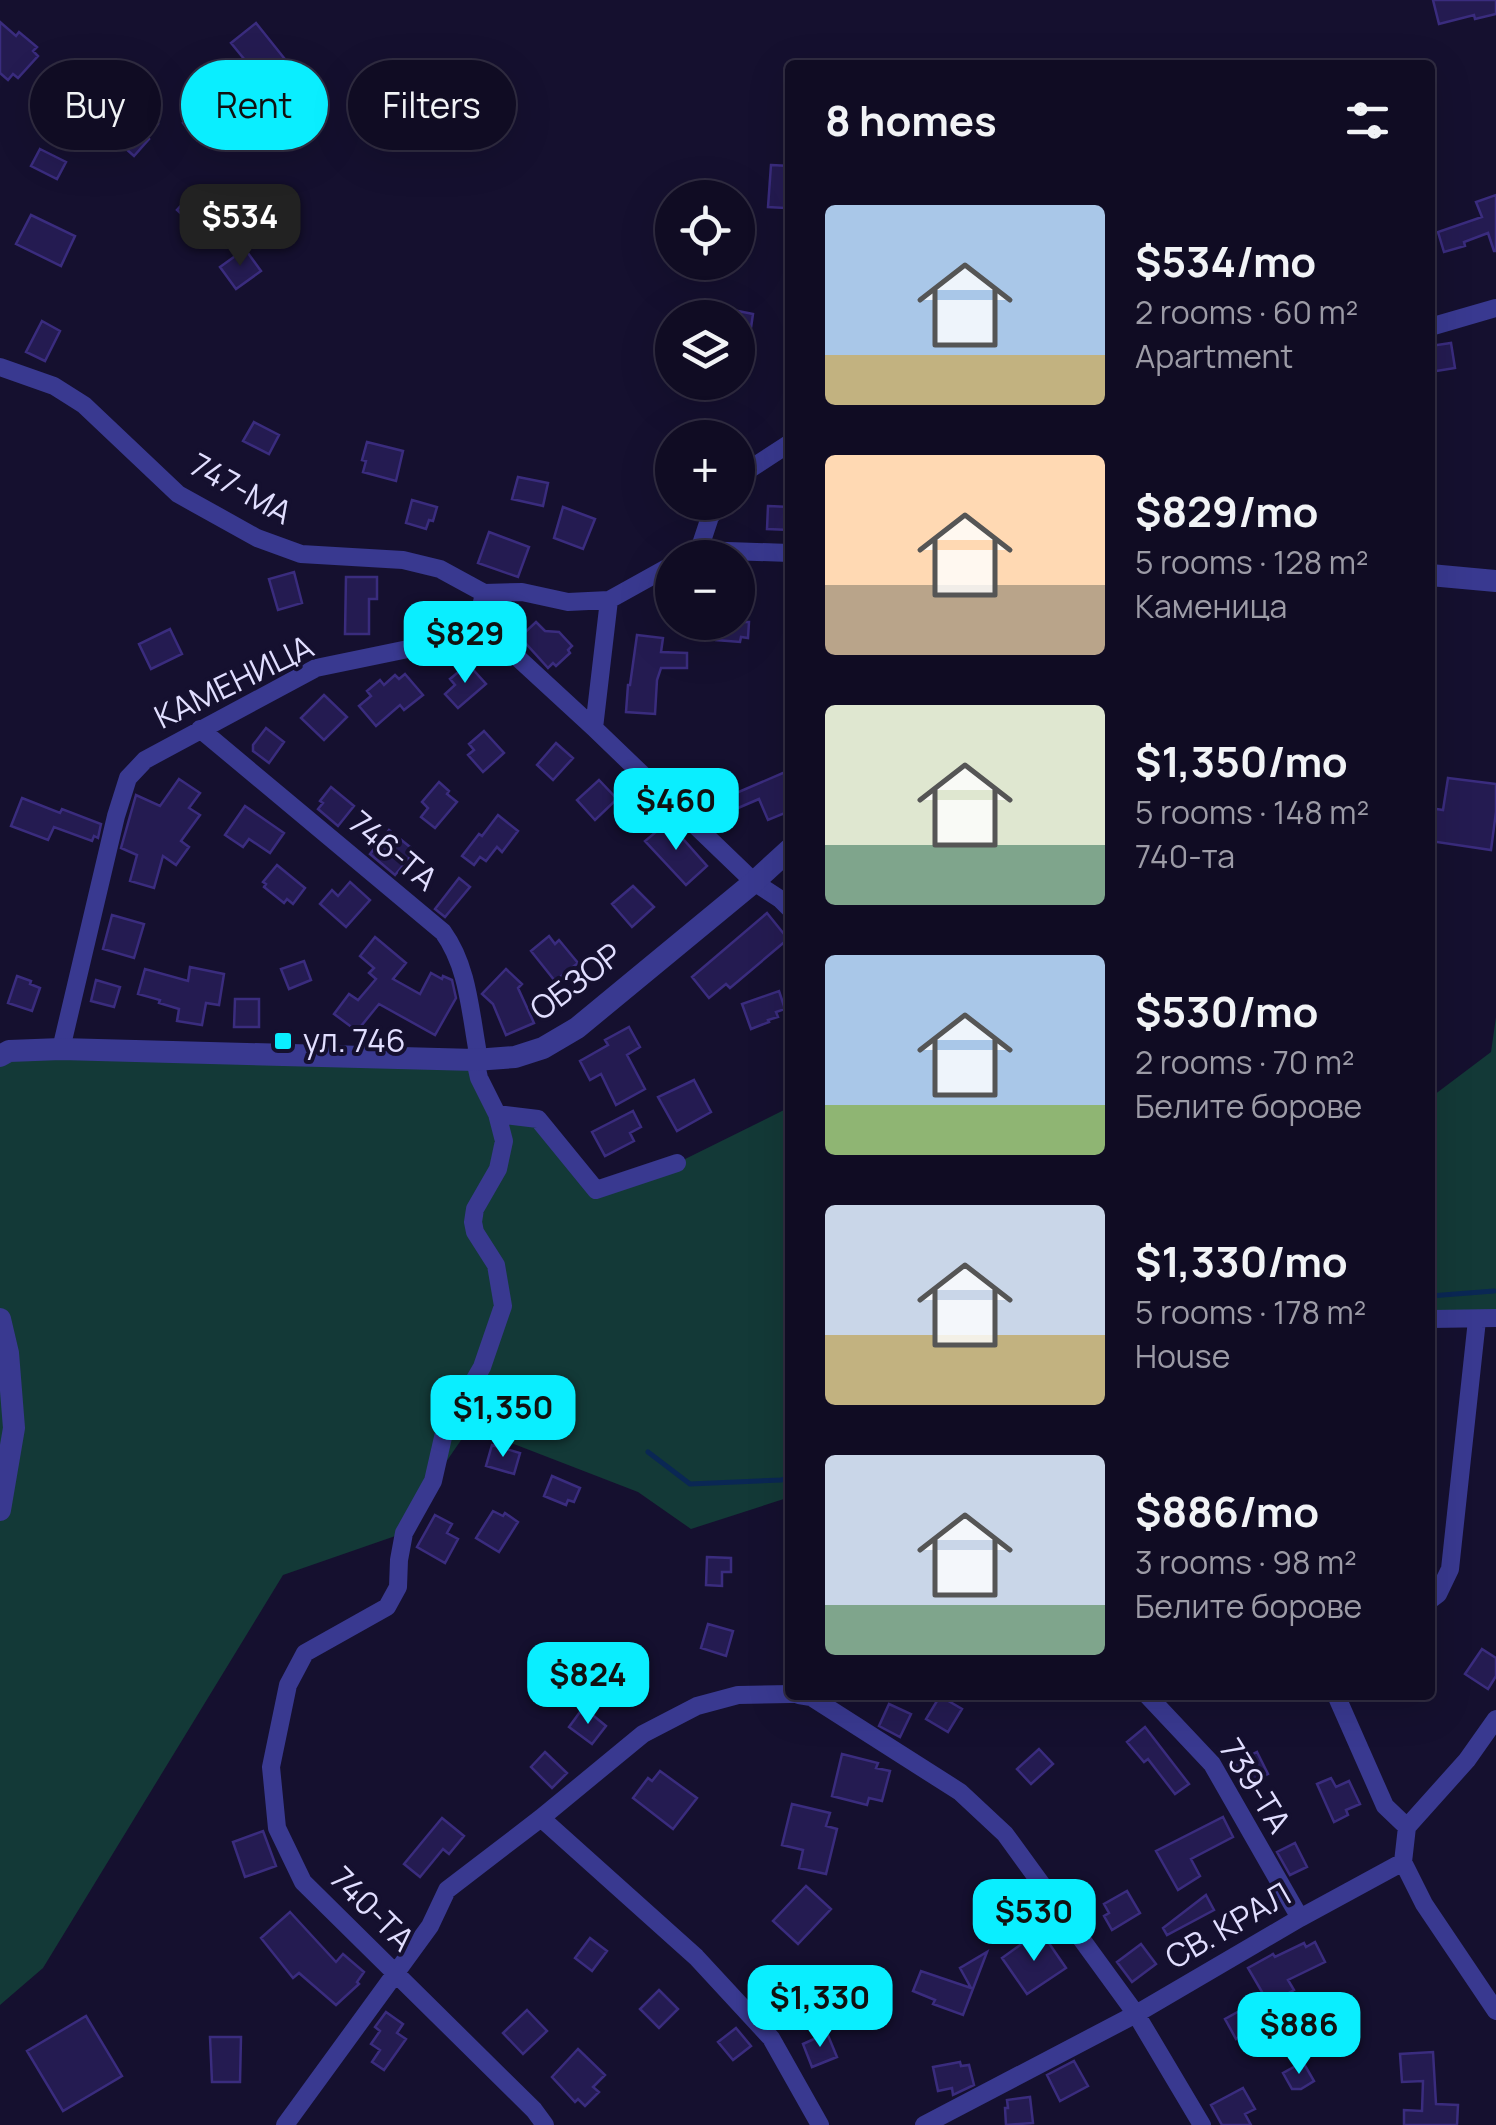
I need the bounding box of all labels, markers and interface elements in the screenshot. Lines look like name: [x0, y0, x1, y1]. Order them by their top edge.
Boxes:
chip: Buy: [30, 60, 161, 150]
chip: Rent: [181, 60, 328, 150]
chip: Filters: [348, 60, 516, 150]
text: 8 homes: [825, 91, 997, 149]
icon: filters: [1340, 93, 1395, 148]
map controls: [655, 180, 755, 640]
button: locate: [655, 180, 755, 280]
pin: $534: [181, 184, 299, 269]
text: $534: [202, 194, 278, 238]
text: $534/mo: [1135, 232, 1316, 290]
icon: home: [905, 245, 1025, 365]
text: 2 rooms · 60 m²: [1135, 290, 1358, 334]
button: layers: [655, 300, 755, 400]
text: Apartment: [1135, 334, 1293, 378]
button: +: [655, 420, 755, 520]
street label: 747-МА: [183, 442, 300, 534]
text: $829/mo: [1135, 482, 1319, 540]
icon: home: [905, 495, 1025, 615]
button: −: [655, 540, 755, 640]
text: 5 rooms · 128 m²: [1135, 540, 1369, 584]
text: Каменица: [1135, 584, 1287, 628]
pin: $829: [406, 601, 524, 686]
text: $829: [426, 611, 504, 655]
street label: КАМЕНИЦА: [147, 624, 320, 738]
text: $1,350/mo: [1135, 732, 1348, 790]
icon: home: [905, 745, 1025, 865]
pin: $460: [617, 768, 735, 853]
text: $460: [636, 778, 716, 822]
text: 5 rooms · 148 m²: [1135, 790, 1369, 834]
street label: 746-ТА: [340, 800, 447, 900]
text: 740-та: [1135, 834, 1235, 878]
street label: ОБЗОР: [521, 932, 630, 1030]
text: $530/mo: [1135, 982, 1318, 1040]
icon: home: [905, 995, 1025, 1115]
place label: ул. 746: [303, 1018, 406, 1062]
marker: ул. 746: [272, 1030, 294, 1052]
text: 2 rooms · 70 m²: [1135, 1040, 1355, 1084]
text: Белите борове: [1135, 1084, 1362, 1128]
text: $1,330/mo: [1135, 1232, 1348, 1290]
icon: home: [905, 1245, 1025, 1365]
text: 5 rooms · 178 m²: [1135, 1290, 1366, 1334]
text: House: [1135, 1334, 1230, 1378]
pin: $1,350: [422, 1375, 584, 1460]
text: $1,350: [453, 1385, 553, 1429]
text: $886/mo: [1135, 1482, 1319, 1540]
icon: home: [905, 1495, 1025, 1615]
text: 3 rooms · 98 m²: [1135, 1540, 1357, 1584]
text: Белите борове: [1135, 1584, 1362, 1628]
pin: $824: [529, 1642, 647, 1727]
text: $824: [549, 1652, 627, 1696]
street label: 739-ТА: [1210, 1730, 1302, 1841]
street label: 740-ТА: [321, 1856, 425, 1960]
street label: СВ. КРАЛ: [1157, 1872, 1298, 1979]
pin: $530: [975, 1879, 1093, 1964]
text: $530: [995, 1889, 1073, 1933]
pin: $1,330: [739, 1965, 901, 2050]
text: $1,330: [770, 1975, 870, 2019]
pin: $886: [1240, 1992, 1358, 2077]
text: $886: [1259, 2002, 1339, 2046]

